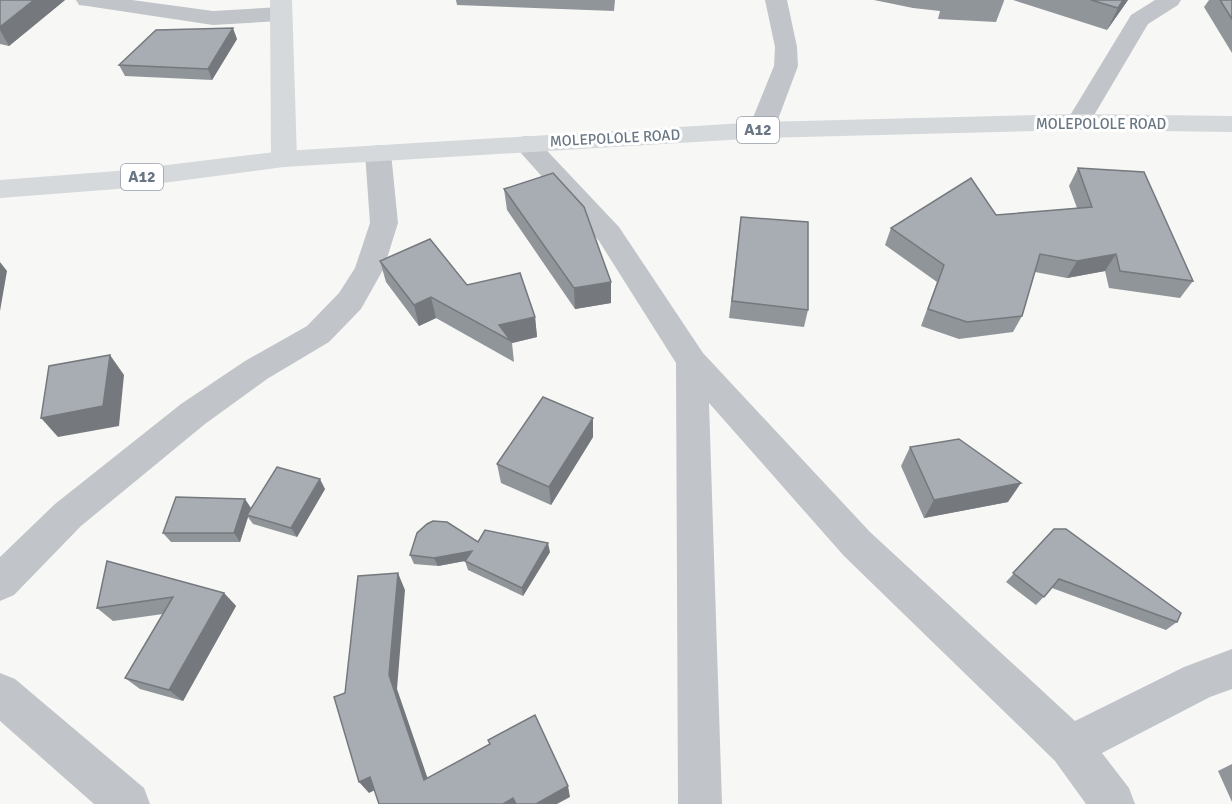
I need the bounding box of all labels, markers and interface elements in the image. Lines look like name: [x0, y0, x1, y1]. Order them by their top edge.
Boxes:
street label: MOLEPOLOLE ROAD: [1036, 115, 1166, 133]
road number: A12: [737, 117, 779, 143]
street label: MOLEPOLOLE ROAD: [549, 126, 681, 150]
road number: A12: [121, 164, 163, 190]

